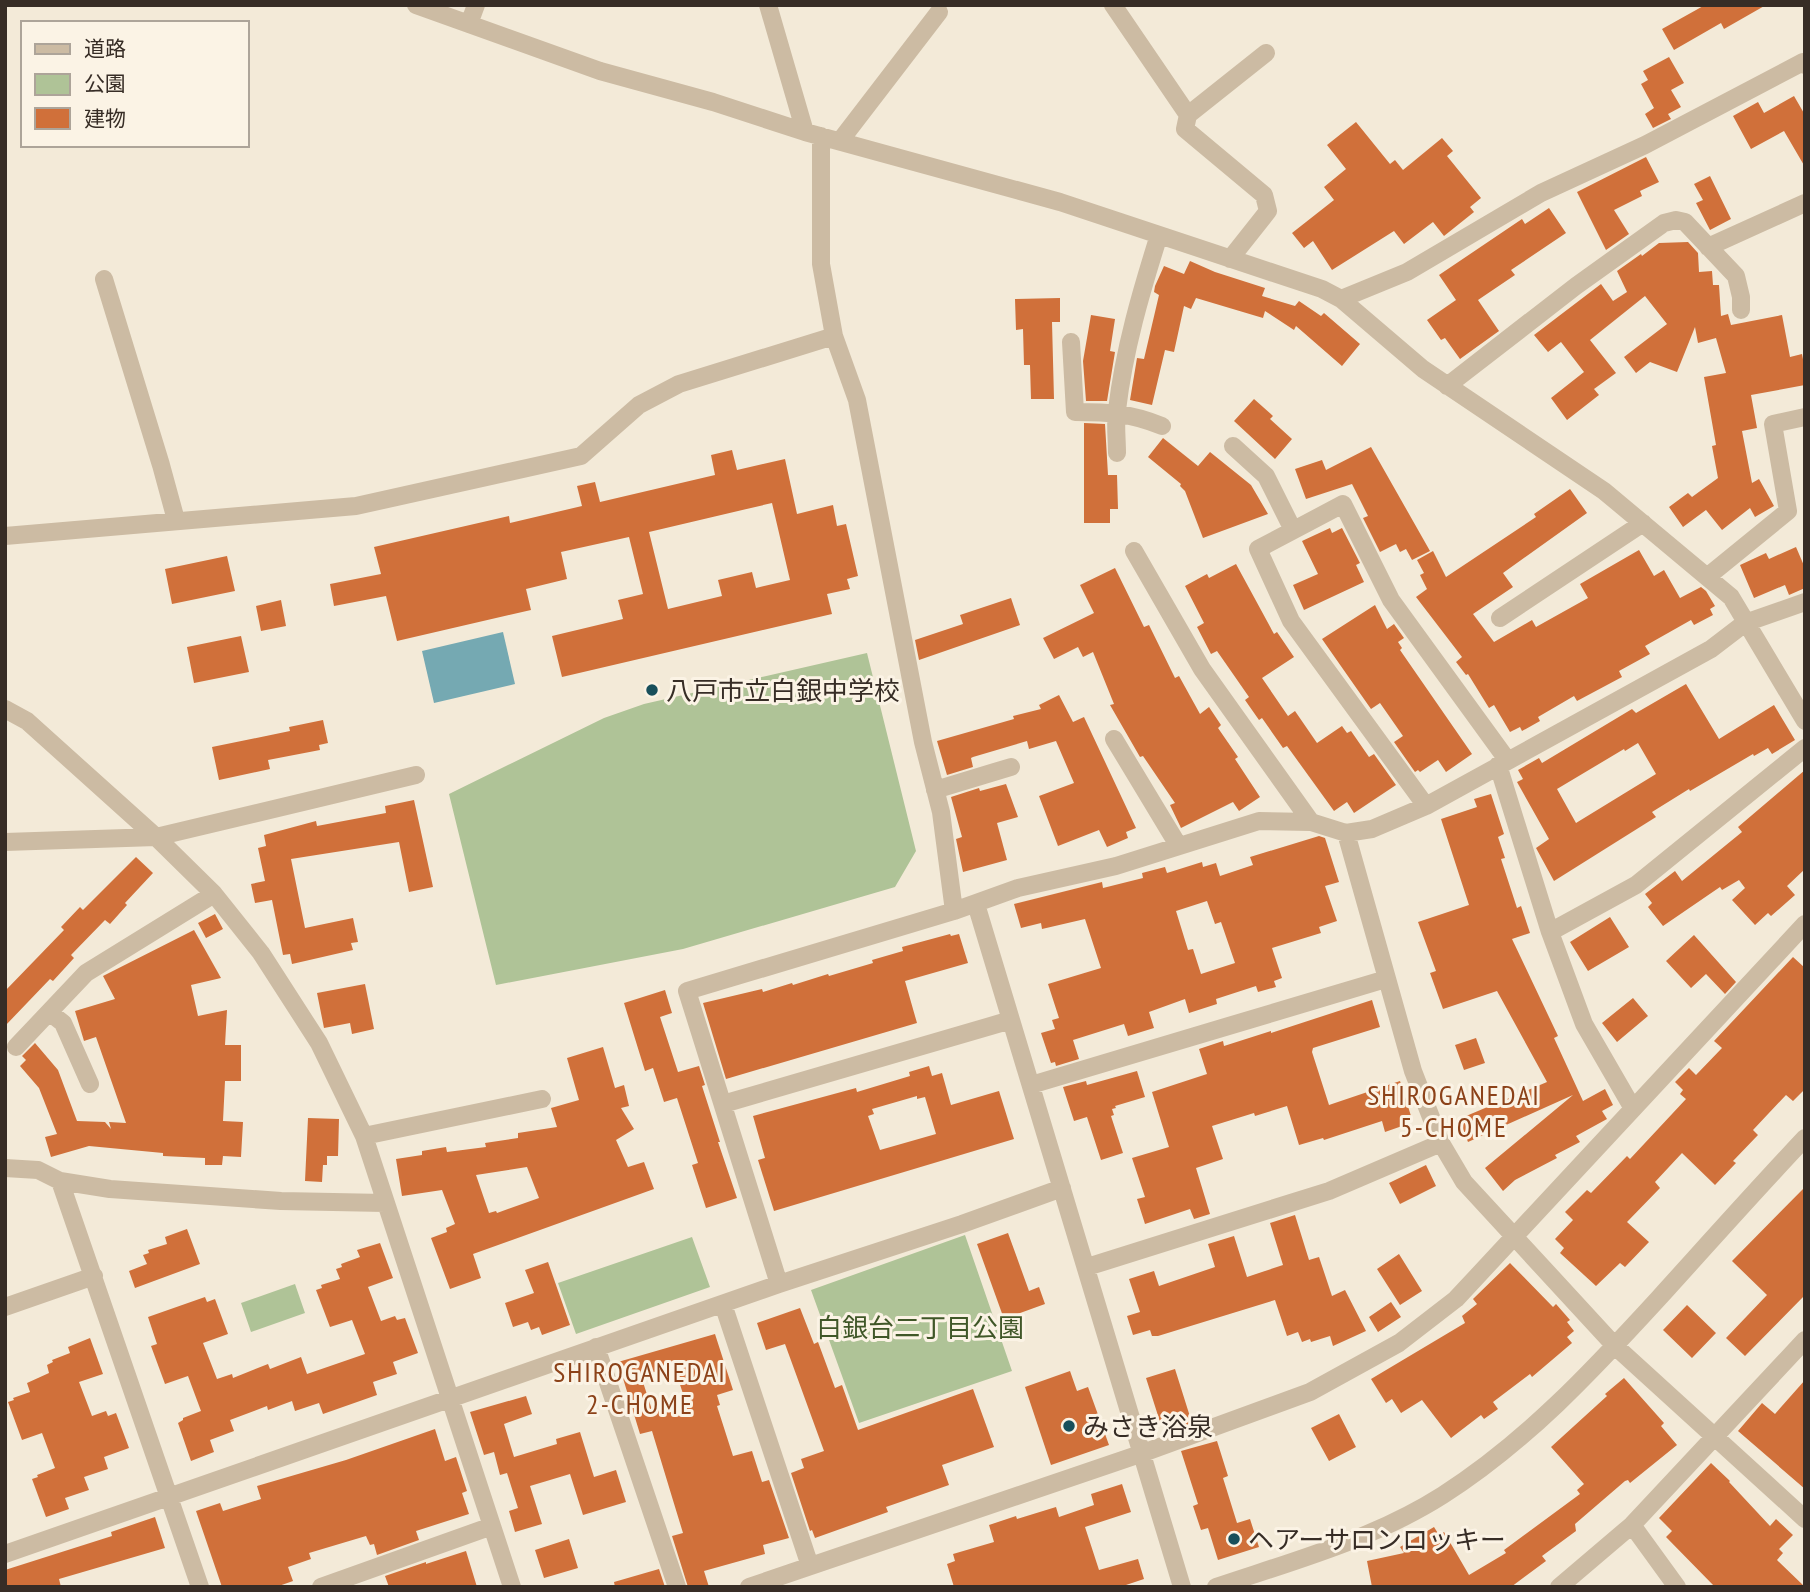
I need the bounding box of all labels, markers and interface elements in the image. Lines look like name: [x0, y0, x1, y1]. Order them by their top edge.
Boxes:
legend: [21, 21, 248, 147]
text: 道路: [84, 35, 126, 62]
text: 公園: [84, 70, 126, 97]
text: 建物: [84, 105, 126, 132]
place label: 八戸市立白銀中学校: [666, 674, 900, 707]
marker: 八戸市立白銀中学校: [644, 682, 660, 698]
district label: SHIROGANEDAI 5-CHOME: [1367, 1076, 1541, 1145]
park label: 白銀台二丁目公園: [816, 1311, 1024, 1344]
district label: SHIROGANEDAI 2-CHOME: [553, 1353, 727, 1422]
place label: みさき浴泉: [1083, 1410, 1213, 1443]
marker: みさき浴泉: [1061, 1418, 1077, 1434]
place label: ヘアーサロンロッキー: [1248, 1523, 1506, 1556]
marker: ヘアーサロンロッキー: [1226, 1531, 1242, 1547]

